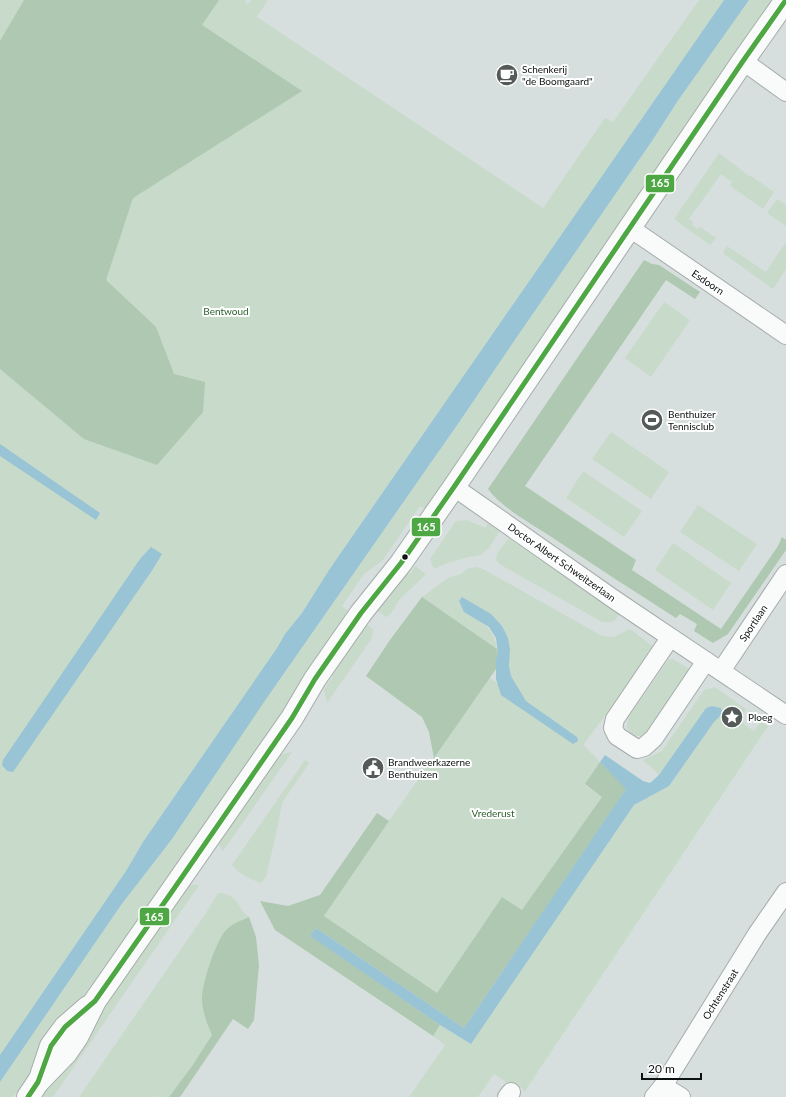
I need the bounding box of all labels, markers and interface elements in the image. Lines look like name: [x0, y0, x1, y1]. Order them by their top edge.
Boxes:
cafe icon: Schenkerij "de Boomgaard": [494, 62, 520, 88]
place label: Schenkerij "de Boomgaard": [522, 63, 593, 87]
line badge: 165: [645, 174, 675, 193]
text: 165: [650, 176, 670, 189]
street label: Esdoorn: [690, 267, 726, 297]
park label: Bentwoud: [203, 305, 249, 317]
sports icon: Benthuizer Tennisclub: [639, 407, 665, 433]
place label: Benthuizer Tennisclub: [668, 408, 716, 432]
line badge: 165: [411, 517, 441, 537]
text: 165: [416, 520, 436, 533]
street label: Doctor Albert Schweitzerlaan: [506, 520, 618, 604]
unlabelled marker: [400, 552, 410, 562]
street label: Sportlaan: [736, 602, 770, 644]
place icon: Ploeg: [719, 704, 745, 730]
place label: Ploeg: [748, 711, 773, 723]
public building icon: Brandweerkazerne Benthuizen: [360, 755, 386, 781]
place label: Brandweerkazerne Benthuizen: [388, 756, 470, 780]
park label: Vrederust: [472, 807, 515, 819]
line badge: 165: [139, 907, 170, 926]
text: 165: [144, 910, 164, 923]
street label: Ochtenstraat: [700, 966, 741, 1022]
scale bar: [642, 1055, 701, 1081]
text: 20 m: [648, 1061, 675, 1076]

